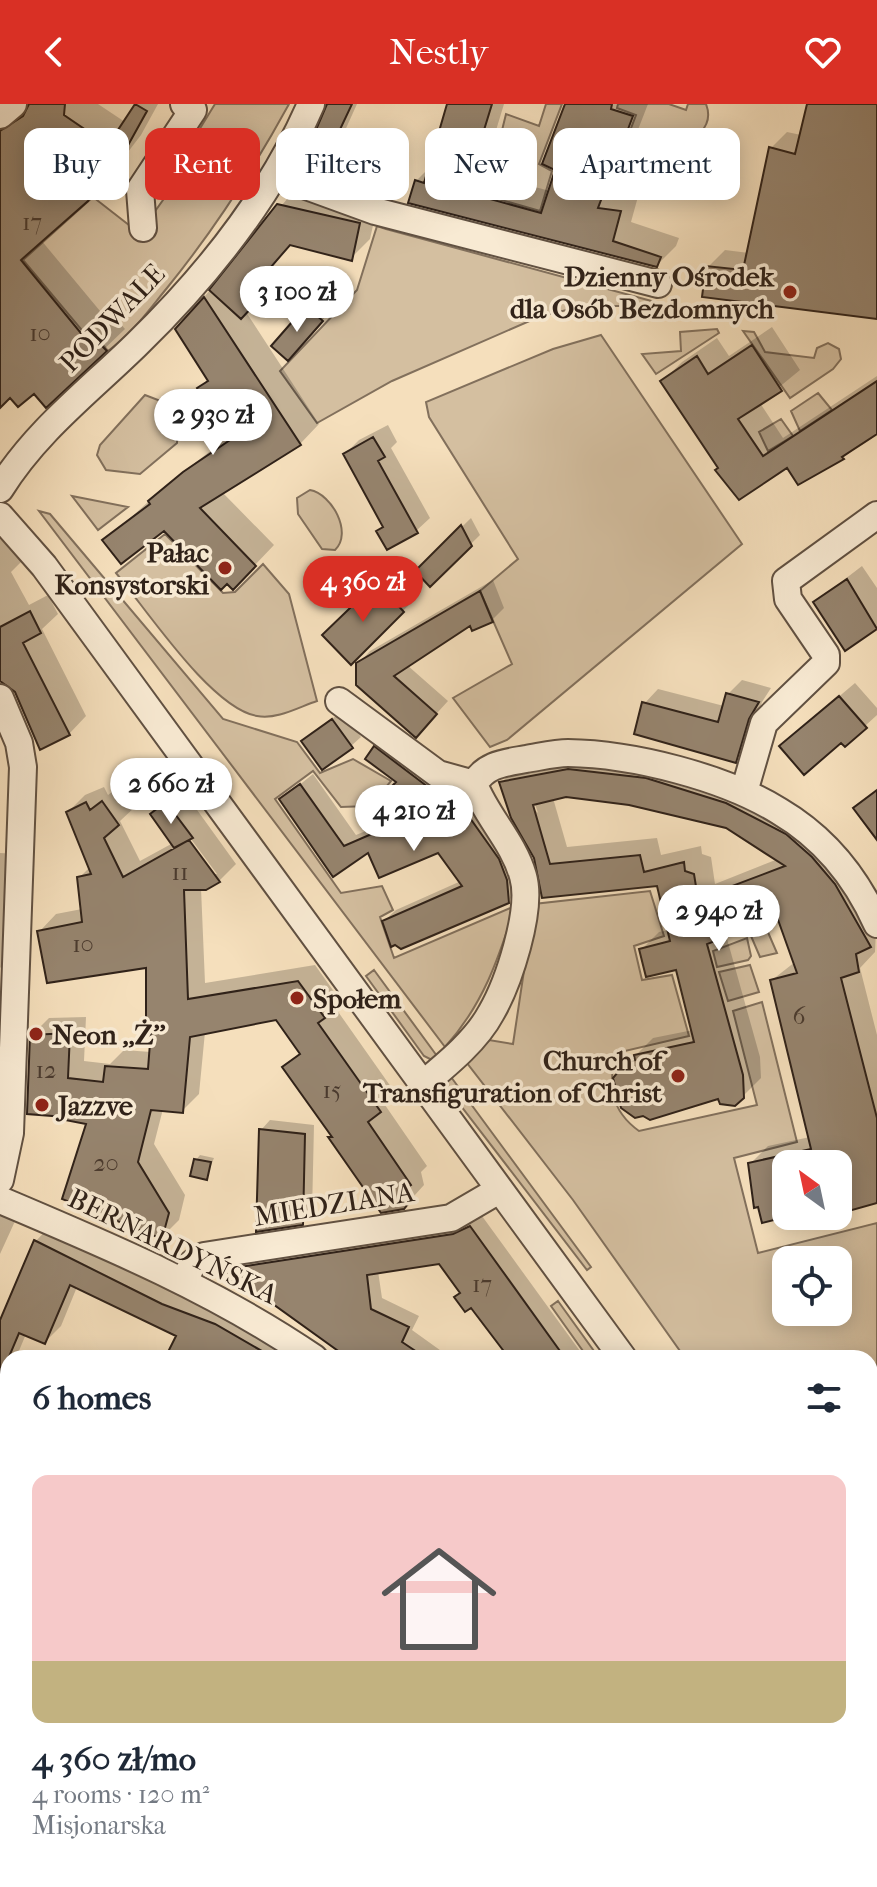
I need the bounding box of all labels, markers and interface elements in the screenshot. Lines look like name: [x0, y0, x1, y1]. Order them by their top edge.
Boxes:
icon: back: [32, 30, 76, 74]
icon: heart: [801, 30, 845, 74]
text: Nestly: [389, 31, 488, 73]
chip: Buy: [24, 128, 129, 200]
chip: Rent: [145, 128, 260, 200]
chip: Filters: [276, 128, 409, 200]
chip: New: [425, 128, 537, 200]
chip: Apartment: [553, 128, 740, 200]
house number: 17: [22, 208, 42, 236]
street label: PODWALE: [52, 257, 172, 379]
place label: Dzienny Ośrodek dla Osób Bezdomnych: [510, 260, 776, 325]
pin: 3 100 zł: [214, 266, 380, 334]
text: 3 100 zł: [258, 276, 336, 307]
marker: Dzienny Ośrodek dla Osób Bezdomnych: [781, 283, 799, 301]
house number: 10: [29, 319, 51, 347]
pin: 2 930 zł: [130, 389, 296, 457]
text: 2 930 zł: [172, 399, 254, 430]
place label: Pałac Konsystorski: [55, 536, 210, 601]
pin: 4 360 zł: [280, 556, 446, 624]
marker: Pałac Konsystorski: [216, 559, 234, 577]
text: 4 360 zł: [321, 566, 405, 597]
pin: 2 660 zł: [88, 758, 254, 826]
text: 2 660 zł: [128, 768, 214, 799]
pin: 4 210 zł: [331, 785, 497, 853]
text: 4 210 zł: [373, 795, 455, 826]
house number: 11: [171, 858, 189, 886]
pin: 2 940 zł: [636, 885, 802, 953]
text: 2 940 zł: [676, 895, 762, 926]
house number: 10: [72, 930, 94, 958]
place label: Społem: [313, 982, 402, 1015]
marker: Społem: [288, 989, 306, 1007]
house number: 6: [793, 1002, 807, 1030]
place label: Neon ,,Ż'': [52, 1018, 165, 1051]
marker: Neon ,,Ż'': [27, 1025, 45, 1043]
place label: Church of Transfiguration of Christ: [362, 1044, 668, 1109]
house number: 12: [36, 1056, 56, 1084]
marker: Church of Transfiguration of Christ: [669, 1067, 687, 1085]
house number: 15: [323, 1076, 341, 1104]
place label: Jazzve: [55, 1089, 133, 1122]
marker: Jazzve: [33, 1096, 51, 1114]
house number: 20: [93, 1149, 119, 1177]
north arrow: [772, 1150, 852, 1230]
map controls: [772, 1150, 852, 1326]
street label: MIEDZIANA: [251, 1175, 417, 1233]
street label: BERNARDYŃSKA: [63, 1181, 284, 1311]
button: locate: [772, 1246, 852, 1326]
house number: 17: [472, 1270, 492, 1298]
icon: filters: [802, 1376, 846, 1420]
text: 6 homes: [32, 1378, 151, 1418]
icon: home: [367, 1527, 511, 1671]
text: 4 360 zł/mo: [32, 1739, 196, 1779]
text: 4 rooms · 120 m²: [32, 1779, 209, 1810]
text: Misjonarska: [32, 1810, 166, 1841]

